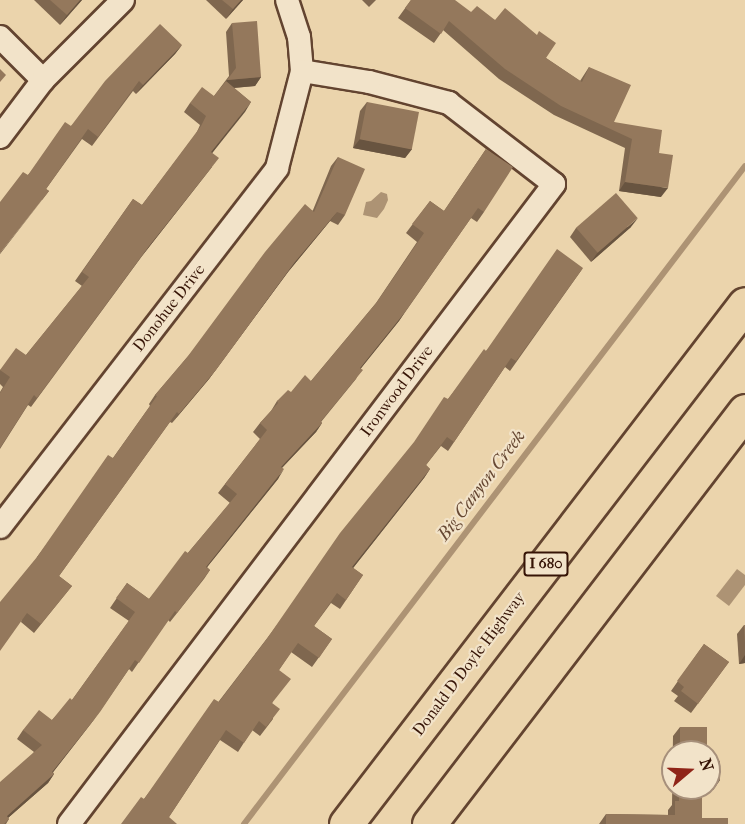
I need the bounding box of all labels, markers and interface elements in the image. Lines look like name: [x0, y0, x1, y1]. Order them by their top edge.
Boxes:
street label: Donohue Drive: [129, 260, 209, 356]
street label: Ironwood Drive: [357, 342, 437, 440]
water label: Big Canyon Creek: [433, 426, 531, 546]
road number: I 680: [522, 552, 570, 576]
street label: Donald D Doyle Highway: [409, 588, 529, 740]
north arrow: [661, 740, 721, 800]
text: N: [696, 756, 718, 773]

